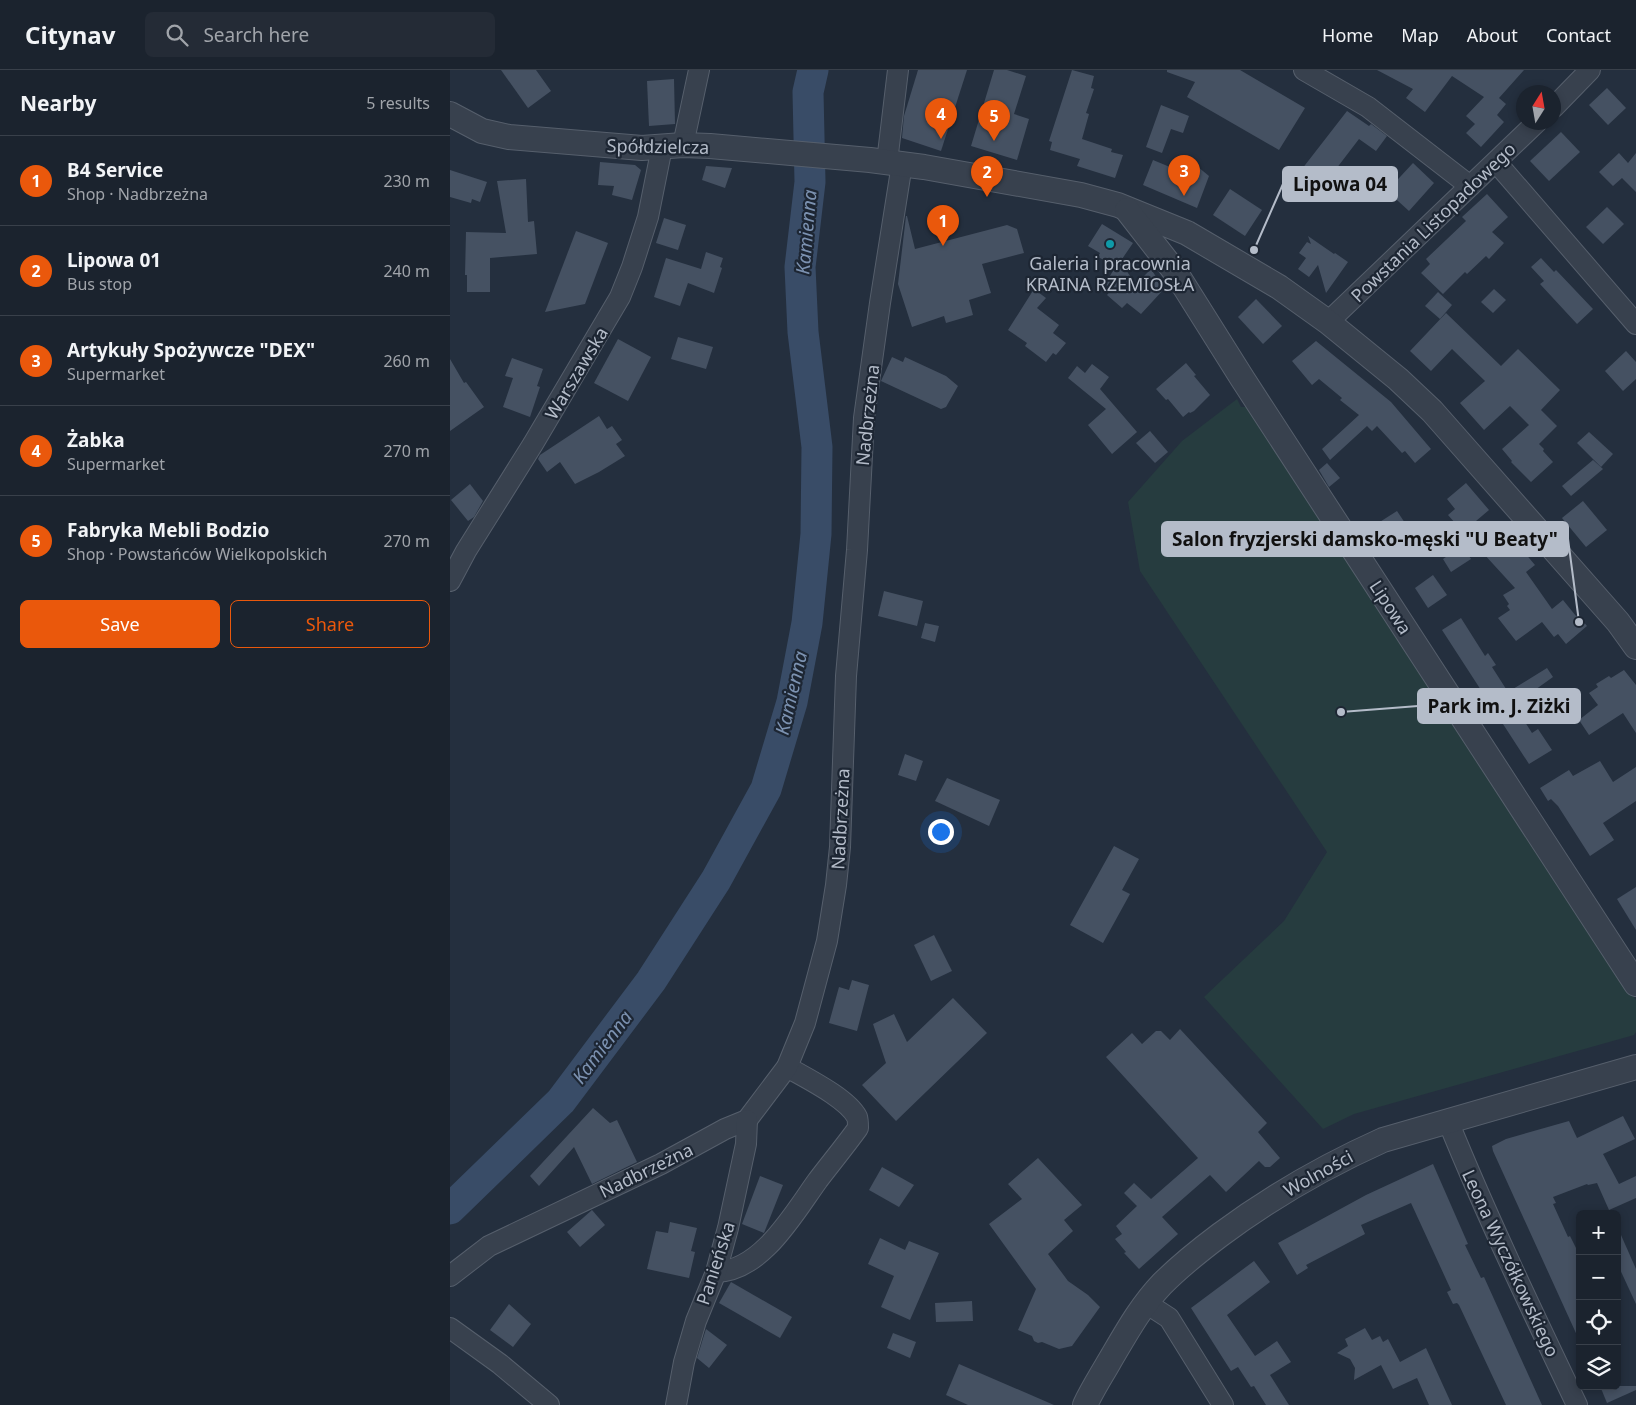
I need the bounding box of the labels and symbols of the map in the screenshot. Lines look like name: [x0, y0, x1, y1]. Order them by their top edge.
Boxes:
north arrow: [1516, 85, 1561, 130]
pin: 4: [925, 98, 957, 139]
pin: 5: [978, 100, 1010, 141]
street label: Spółdzielcza: [606, 133, 710, 159]
street label: Powstania Listopadowego: [1345, 137, 1521, 307]
pin: 3: [1168, 155, 1200, 196]
pin: 2: [971, 156, 1003, 197]
callout: Lipowa 04: [1283, 167, 1397, 201]
text: Lipowa 04: [1293, 171, 1387, 197]
water label: Kamienna: [789, 188, 823, 276]
pin: 1: [927, 205, 959, 246]
marker: Galeria i pracownia KRAINA RZEMIOSŁA: [1104, 238, 1116, 250]
place label: Galeria i pracownia KRAINA RZEMIOSŁA: [1026, 251, 1195, 296]
street label: Warszawska: [539, 322, 613, 424]
street label: Nadbrzeżna: [850, 363, 884, 467]
callout: Salon fryzjerski damsko-męski "U Beaty": [1162, 522, 1568, 556]
text: Salon fryzjerski damsko-męski "U Beaty": [1172, 526, 1558, 552]
street label: Lipowa: [1365, 575, 1417, 639]
water label: Kamienna: [769, 648, 813, 737]
callout: Park im. J. Ziżki: [1418, 689, 1580, 723]
text: Park im. J. Ziżki: [1428, 693, 1570, 719]
street label: Nadbrzeżna: [825, 768, 855, 870]
your location: [928, 819, 954, 845]
water label: Kamienna: [566, 1005, 638, 1089]
street label: Nadbrzeżna: [595, 1137, 697, 1203]
street label: Wolności: [1279, 1144, 1357, 1202]
street label: Leona Wyczółkowskiego: [1457, 1165, 1565, 1361]
street label: Panieńska: [690, 1218, 740, 1308]

